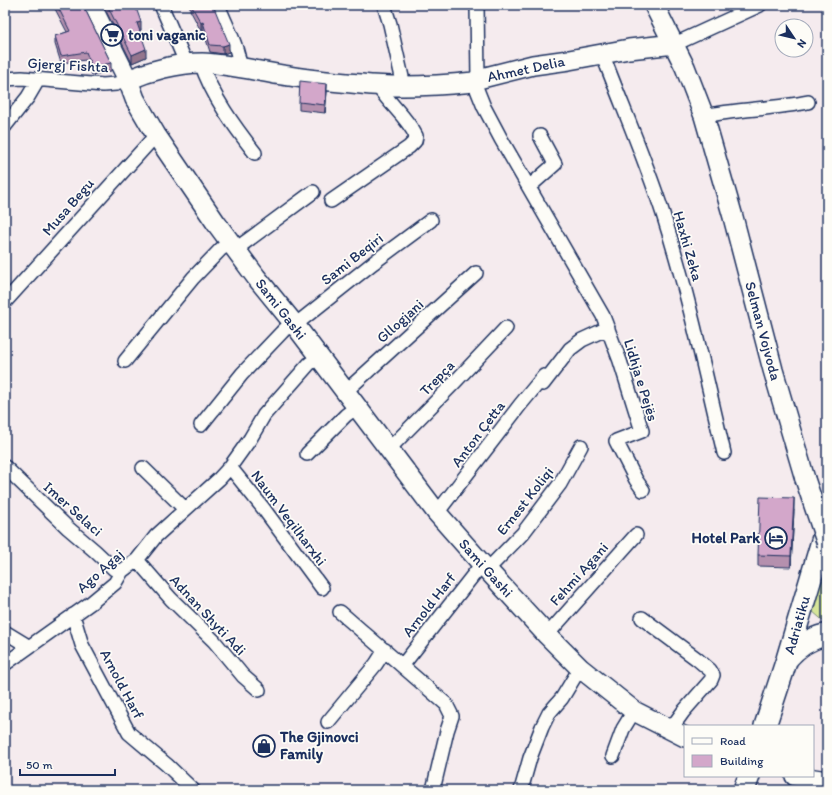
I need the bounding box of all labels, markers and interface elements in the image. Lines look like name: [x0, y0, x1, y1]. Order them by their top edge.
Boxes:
north arrow: [774, 18, 814, 58]
supermarket icon: toni vaganic: [99, 22, 125, 48]
place label: toni vaganic: [128, 26, 206, 45]
text: N: [794, 37, 809, 50]
street label: Ahmet Delia: [486, 52, 567, 86]
street label: Gjergj Fishta: [27, 54, 109, 76]
street label: Musa Begu: [38, 175, 98, 239]
street label: Haxhi Zeka: [669, 209, 707, 283]
street label: Sami Beqiri: [317, 229, 387, 289]
street label: Sami Gashi: [252, 275, 310, 343]
street label: Selman Vojvoda: [741, 280, 785, 383]
street label: Gllogjani: [373, 295, 427, 347]
street label: Lidhja e Pejës: [620, 337, 662, 424]
street label: Trepça: [416, 356, 459, 399]
street label: Anton Çetta: [447, 397, 509, 471]
street label: Ernest Koliqi: [493, 463, 557, 539]
street label: Naum Veqilharxhi: [247, 467, 331, 569]
street label: Imer Selaci: [40, 478, 106, 540]
hotel icon: Hotel Park: [763, 525, 789, 551]
place label: Hotel Park: [692, 529, 760, 547]
street label: Sami Gashi: [455, 535, 517, 601]
street label: Fehmi Agani: [546, 539, 612, 609]
street label: Ago Agaj: [73, 545, 127, 597]
street label: Arnold Harf: [398, 569, 460, 641]
street label: Adnan Shyti Adi: [166, 571, 250, 659]
street label: Adriatiku: [780, 594, 814, 656]
street label: Arnold Harf: [96, 646, 148, 722]
legend: [684, 725, 814, 777]
place label: The Gjinovci Family: [279, 728, 359, 764]
shop icon: The Gjinovci Family: [251, 733, 277, 759]
text: Road: [720, 734, 746, 748]
scale bar: [20, 751, 115, 777]
text: Building: [720, 754, 764, 768]
text: 50 m: [26, 758, 52, 772]

